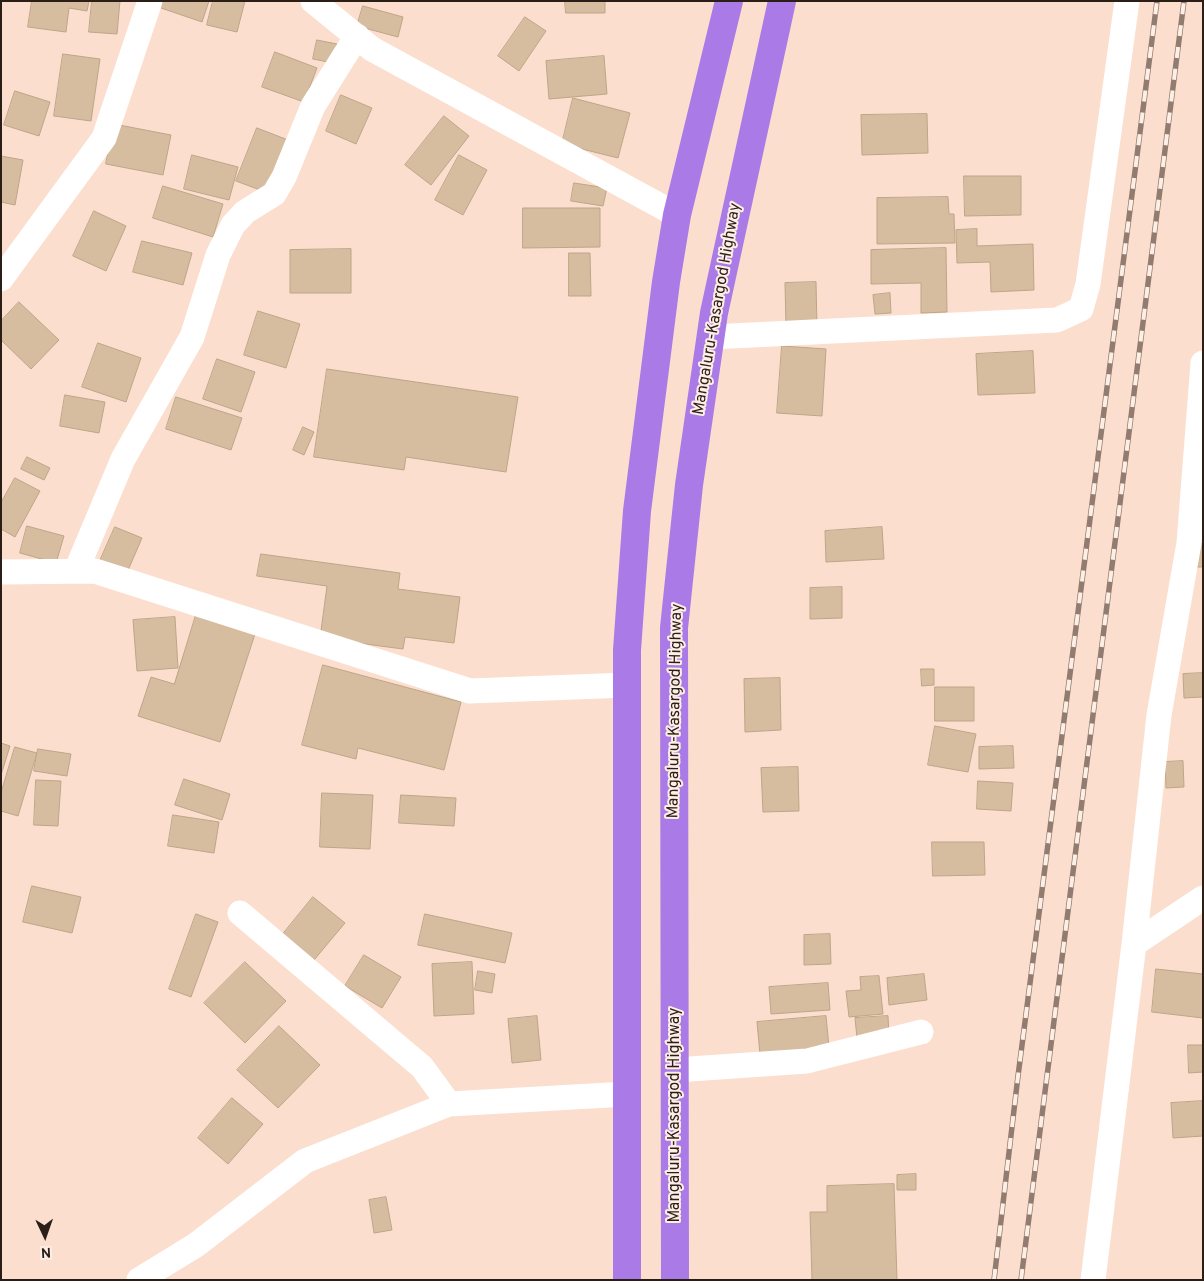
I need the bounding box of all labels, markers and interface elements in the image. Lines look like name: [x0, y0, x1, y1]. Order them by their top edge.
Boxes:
street label: Mangaluru-Kasargod Highway: [690, 201, 746, 417]
street label: Mangaluru-Kasargod Highway: [665, 603, 687, 819]
street label: Mangaluru-Kasargod Highway: [666, 1007, 686, 1223]
north arrow: [20, 1211, 70, 1261]
text: N: [40, 1243, 51, 1260]

